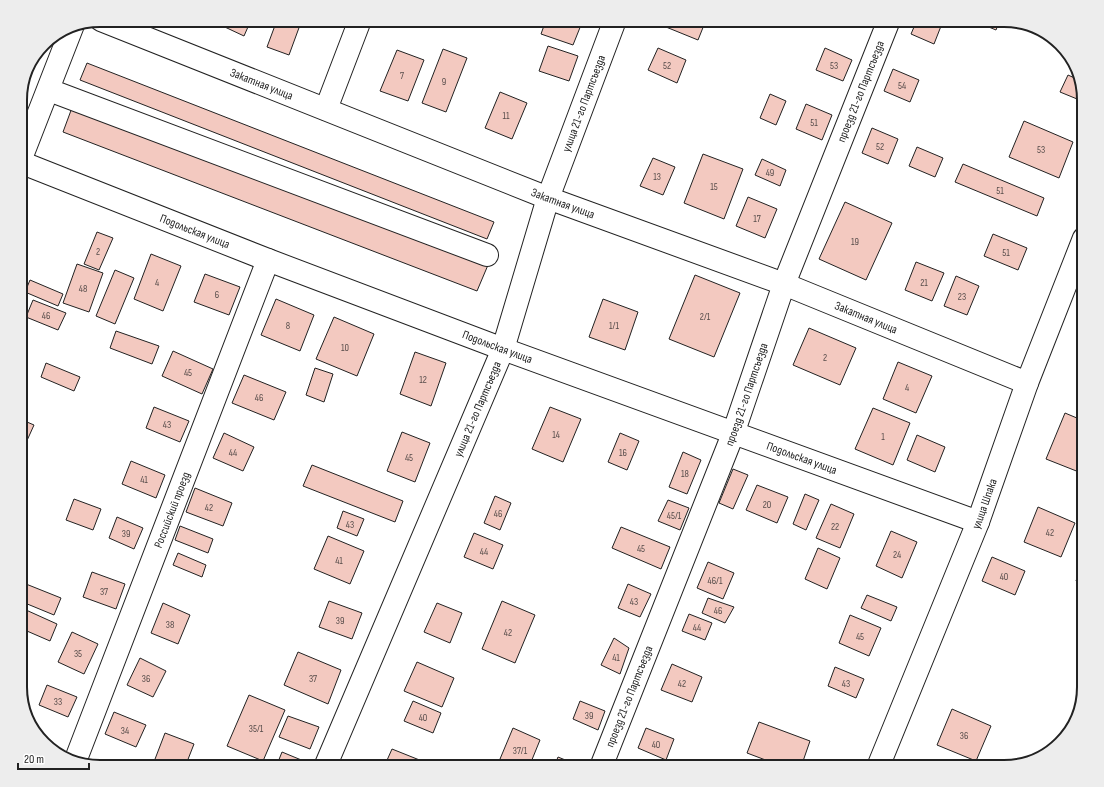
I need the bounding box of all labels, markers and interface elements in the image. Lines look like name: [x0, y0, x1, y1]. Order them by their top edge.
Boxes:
street label: проезд 21-го Партсъезда: [834, 38, 888, 144]
street label: улица 21-го Партсъезда: [559, 53, 609, 154]
house number: 52: [663, 60, 671, 72]
house number: 53: [830, 60, 838, 72]
street label: Закатная улица: [228, 65, 296, 104]
house number: 7: [400, 70, 404, 82]
house number: 9: [442, 76, 446, 88]
house number: 54: [898, 80, 906, 92]
house number: 11: [503, 110, 510, 122]
house number: 51: [810, 117, 818, 129]
house number: 52: [876, 141, 884, 153]
house number: 53: [1037, 144, 1045, 156]
house number: 49: [766, 167, 774, 179]
house number: 13: [653, 171, 661, 183]
house number: 15: [710, 181, 718, 193]
street label: Закатная улица: [529, 185, 597, 222]
house number: 51: [996, 185, 1004, 197]
street label: Подольская улица: [158, 211, 232, 252]
house number: 17: [753, 213, 761, 225]
house number: 19: [851, 236, 859, 248]
house number: 2: [96, 246, 100, 258]
house number: 51: [1002, 247, 1010, 259]
house number: 4: [155, 277, 159, 289]
house number: 21: [920, 277, 928, 289]
house number: 48: [79, 283, 87, 295]
house number: 6: [215, 289, 219, 301]
house number: 23: [958, 291, 966, 303]
street label: Закатная улица: [832, 298, 900, 338]
house number: 46: [42, 310, 50, 322]
house number: 2/1: [700, 311, 711, 323]
house number: 8: [286, 320, 290, 332]
house number: 1/1: [609, 320, 620, 332]
street label: Подольская улица: [460, 327, 535, 367]
street label: проезд 21-го Партсъезда: [722, 341, 772, 448]
house number: 10: [341, 342, 349, 354]
house number: 2: [823, 352, 827, 364]
street label: улица 21-го Партсъезда: [451, 359, 505, 459]
house number: 45: [184, 367, 192, 379]
house number: 12: [419, 374, 427, 386]
house number: 4: [905, 382, 909, 394]
house number: 46: [255, 392, 263, 404]
house number: 43: [163, 419, 171, 431]
house number: 14: [552, 429, 560, 441]
house number: 1: [881, 431, 885, 443]
street label: Подольская улица: [764, 439, 839, 478]
house number: 44: [229, 447, 237, 459]
house number: 16: [619, 447, 627, 459]
house number: 45: [405, 452, 413, 464]
house number: 18: [681, 468, 689, 480]
street label: Российский проезд: [151, 470, 194, 550]
house number: 41: [140, 474, 148, 486]
street label: улица Шпака: [969, 476, 1001, 531]
house number: 20: [763, 499, 771, 511]
house number: 42: [205, 502, 213, 514]
house number: 46: [494, 508, 502, 520]
house number: 45/1: [667, 510, 682, 522]
house number: 43: [346, 519, 354, 531]
house number: 22: [831, 521, 839, 533]
house number: 42: [1046, 527, 1054, 539]
house number: 39: [122, 528, 130, 540]
house number: 45: [637, 543, 645, 555]
house number: 44: [480, 546, 488, 558]
house number: 24: [893, 549, 901, 561]
house number: 41: [335, 555, 343, 567]
house number: 40: [1000, 571, 1008, 583]
house number: 46/1: [708, 575, 723, 587]
house number: 37: [100, 586, 108, 598]
house number: 43: [630, 596, 638, 608]
house number: 46: [714, 605, 722, 617]
house number: 39: [336, 615, 344, 627]
house number: 38: [166, 619, 174, 631]
house number: 44: [693, 622, 701, 634]
house number: 42: [504, 627, 512, 639]
house number: 45: [856, 631, 864, 643]
street label: проезд 21-го Партсъезда: [603, 643, 656, 750]
house number: 35: [74, 648, 82, 660]
house number: 41: [612, 652, 620, 664]
house number: 36: [142, 673, 150, 685]
house number: 37: [309, 673, 317, 685]
house number: 42: [678, 678, 686, 690]
house number: 43: [842, 678, 850, 690]
house number: 33: [54, 696, 62, 708]
house number: 39: [585, 710, 593, 722]
house number: 40: [419, 712, 427, 724]
house number: 35/1: [249, 723, 264, 735]
house number: 34: [121, 725, 129, 737]
house number: 36: [960, 730, 968, 742]
house number: 40: [652, 739, 660, 751]
scale bar: [18, 745, 89, 771]
house number: 37/1: [513, 745, 528, 757]
text: 20 m: [24, 752, 44, 767]

